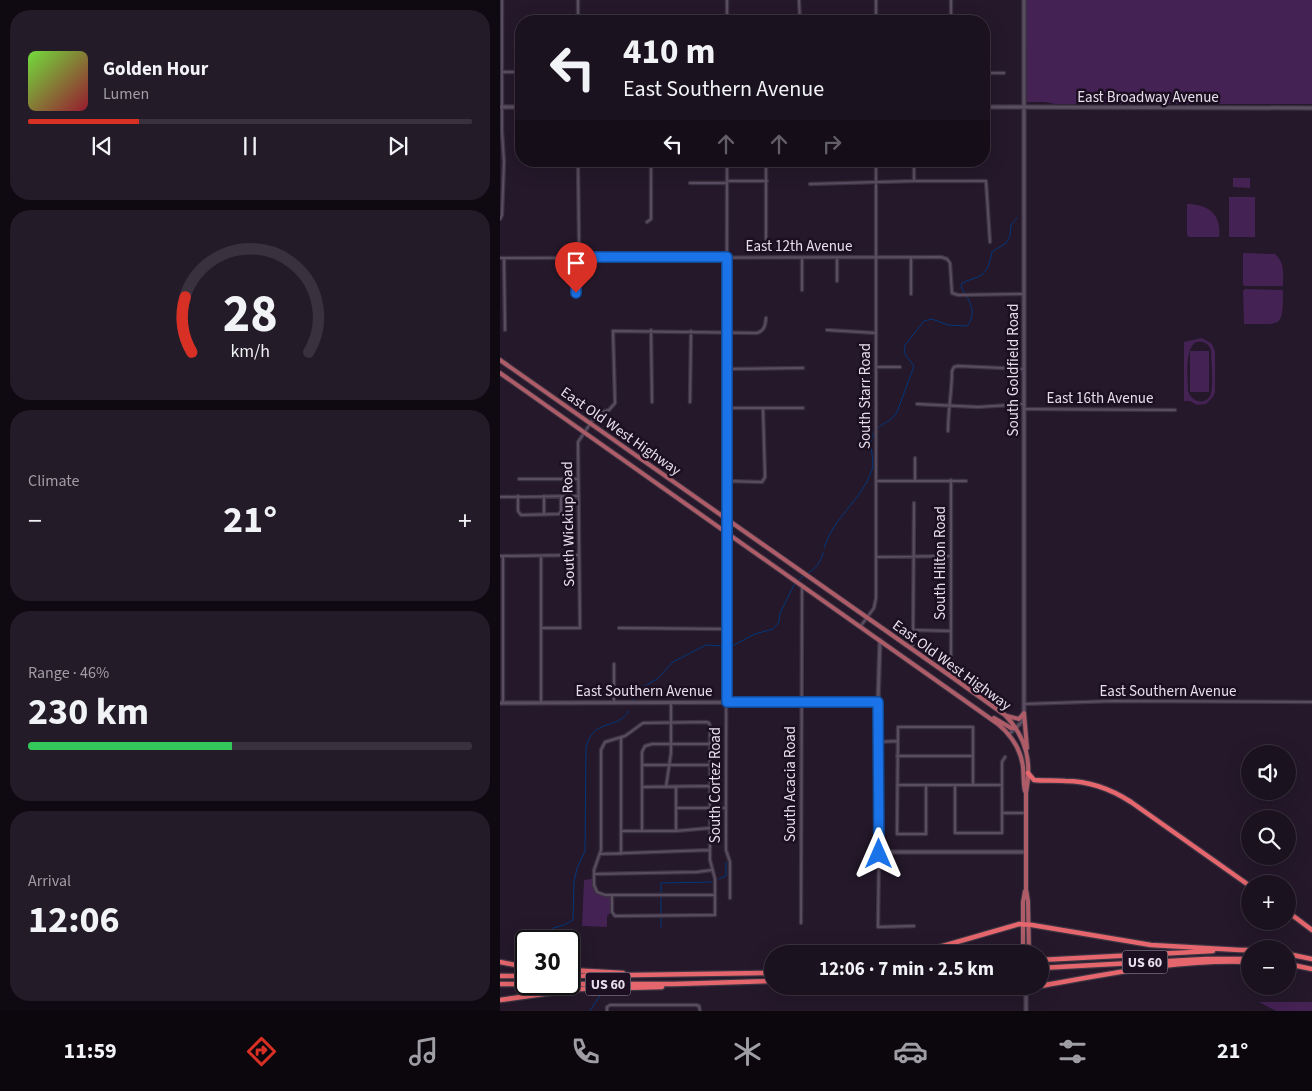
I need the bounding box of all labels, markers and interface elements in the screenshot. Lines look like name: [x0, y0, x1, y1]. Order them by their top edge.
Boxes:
text: 410 m: [623, 27, 715, 77]
icon: left: [540, 35, 605, 100]
text: Golden Hour: [103, 56, 208, 83]
text: East Southern Avenue: [623, 73, 824, 105]
text: Lumen: [103, 83, 149, 105]
street label: East Broadway Avenue: [1077, 87, 1219, 108]
icon: left: [659, 130, 687, 158]
icon: ahead: [712, 130, 740, 158]
icon: ahead: [765, 130, 793, 158]
icon: right: [818, 130, 846, 158]
icon: previous: [88, 132, 116, 160]
icon: pause: [236, 132, 264, 160]
icon: next: [384, 132, 412, 160]
street label: East 12th Avenue: [746, 236, 852, 257]
pin: [555, 242, 597, 293]
icon: arrive: [562, 249, 590, 277]
text: 28: [223, 278, 277, 352]
street label: South Goldfield Road: [1003, 304, 1024, 436]
text: km/h: [230, 339, 270, 364]
street label: South Starr Road: [855, 343, 876, 449]
street label: East Old West Highway: [556, 382, 685, 481]
street label: East 16th Avenue: [1047, 388, 1153, 409]
street label: South Wickiup Road: [557, 461, 580, 587]
text: Climate: [28, 470, 79, 492]
text: 21°: [223, 493, 277, 547]
text: −: [28, 501, 42, 541]
text: +: [458, 501, 472, 541]
street label: South Hilton Road: [930, 506, 951, 620]
street label: East Old West Highway: [888, 615, 1015, 716]
text: Range · 46%: [28, 662, 109, 684]
street label: East Southern Avenue: [575, 681, 713, 702]
street label: East Southern Avenue: [1099, 681, 1237, 702]
text: 230 km: [28, 685, 149, 739]
street label: South Acacia Road: [780, 726, 801, 842]
street label: South Cortez Road: [705, 727, 726, 843]
map controls: [1241, 745, 1296, 995]
button: sound: [1241, 745, 1296, 800]
button: search: [1241, 810, 1296, 865]
position arrow: [852, 827, 904, 879]
text: Arrival: [28, 870, 71, 892]
button: +: [1241, 875, 1296, 930]
text: 12:06: [28, 893, 120, 947]
speed limit sign: 30: [515, 930, 580, 995]
button: −: [1241, 940, 1296, 995]
road number: US 60: [1122, 950, 1168, 974]
text: 12:06 · 7 min · 2.5 km: [819, 956, 994, 983]
road number: US 60: [586, 972, 630, 996]
icon: directions: [244, 1034, 279, 1069]
icon: music: [406, 1034, 441, 1069]
icon: phone: [568, 1034, 603, 1069]
icon: climate: [730, 1034, 765, 1069]
icon: car: [893, 1034, 928, 1069]
icon: filters: [1055, 1034, 1090, 1069]
text: 11:59: [64, 1035, 117, 1067]
text: 21°: [1217, 1035, 1248, 1067]

